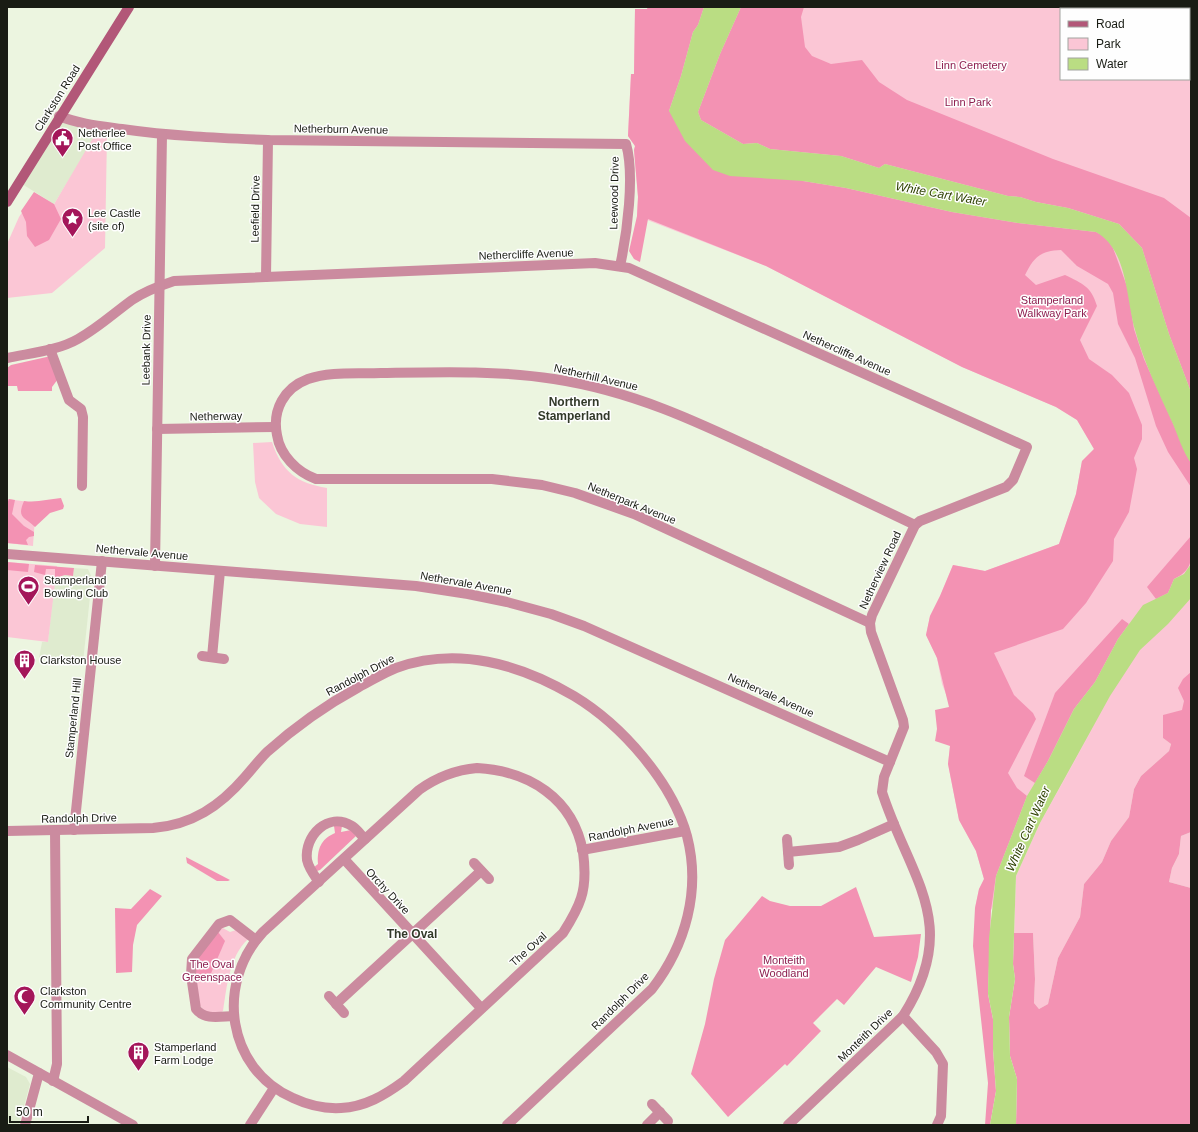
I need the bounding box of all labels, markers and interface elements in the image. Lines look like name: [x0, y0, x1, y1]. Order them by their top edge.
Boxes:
legend: [1060, 8, 1190, 80]
text: Road: [1096, 17, 1125, 31]
text: Park: [1096, 37, 1122, 51]
text: Water: [1096, 57, 1128, 71]
park label: Linn Cemetery: [935, 59, 1007, 71]
street label: Clarkston Road: [32, 63, 82, 133]
park label: Linn Park: [945, 96, 992, 108]
street label: Netherburn Avenue: [294, 122, 388, 136]
public building icon: Netherlee Post Office: [49, 126, 75, 159]
place label: Netherlee Post Office: [78, 127, 132, 152]
street label: Leewood Drive: [607, 156, 621, 230]
street label: Leefield Drive: [248, 175, 262, 243]
water label: White Cart Water: [895, 179, 988, 209]
place icon: Lee Castle (site of): [60, 206, 86, 239]
place label: Lee Castle (site of): [88, 207, 141, 232]
street label: Nethercliffe Avenue: [478, 246, 574, 262]
park label: Stamperland Walkway Park: [1017, 294, 1087, 319]
street label: Leebank Drive: [139, 314, 153, 386]
street label: Nethercliffe Avenue: [801, 328, 893, 378]
street label: Netherhill Avenue: [553, 361, 639, 393]
district label: Northern Stamperland: [538, 395, 610, 423]
street label: Netherway: [190, 410, 243, 422]
street label: Netherpark Avenue: [586, 480, 678, 526]
street label: Netherview Road: [857, 529, 903, 611]
street label: Nethervale Avenue: [95, 542, 189, 562]
street label: Nethervale Avenue: [419, 569, 513, 597]
sports icon: Stamperland Bowling Club: [15, 573, 41, 606]
place label: Stamperland Bowling Club: [44, 574, 108, 599]
building icon: Clarkston House: [11, 647, 37, 680]
street label: Randolph Drive: [324, 652, 396, 698]
place label: Clarkston House: [40, 654, 121, 666]
street label: Nethervale Avenue: [726, 671, 816, 719]
street label: Stamperland Hill: [63, 677, 83, 759]
water label: White Cart Water: [1003, 783, 1053, 874]
street label: Randolph Drive: [41, 811, 117, 825]
street label: Randolph Avenue: [587, 815, 675, 843]
street label: Orchy Drive: [364, 866, 412, 916]
district label: The Oval: [387, 927, 437, 941]
street label: The Oval: [507, 930, 549, 968]
park label: Monteith Woodland: [759, 954, 809, 979]
park label: The Oval Greenspace: [182, 958, 242, 983]
street label: Randolph Drive: [589, 970, 651, 1032]
mosque icon: Clarkston Community Centre: [12, 984, 38, 1017]
place label: Clarkston Community Centre: [40, 985, 132, 1010]
street label: Monteith Drive: [835, 1006, 895, 1064]
building icon: Stamperland Farm Lodge: [125, 1040, 151, 1073]
place label: Stamperland Farm Lodge: [154, 1041, 216, 1066]
scale bar: [10, 1098, 88, 1124]
text: 50 m: [16, 1105, 43, 1119]

